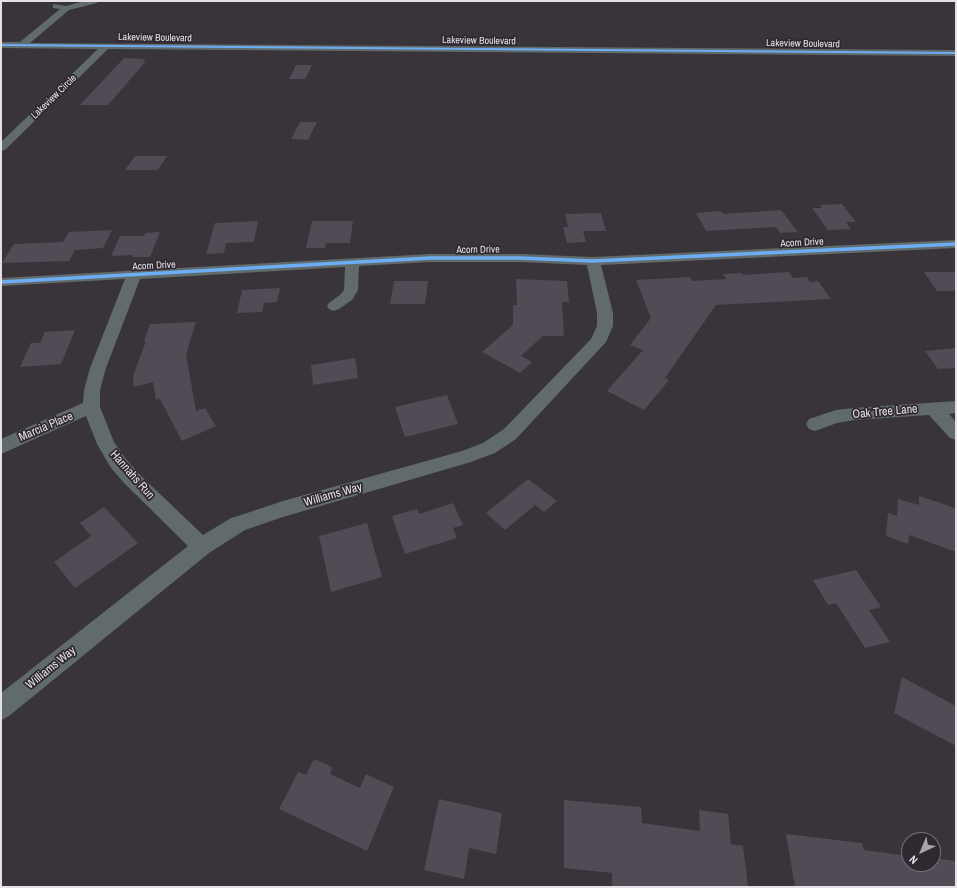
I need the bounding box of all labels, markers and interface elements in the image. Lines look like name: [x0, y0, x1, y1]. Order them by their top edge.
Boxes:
street label: Lakeview Boulevard: [118, 31, 192, 45]
street label: Lakeview Boulevard: [442, 34, 516, 48]
street label: Lakeview Boulevard: [766, 37, 840, 51]
street label: Lakeview Circle: [29, 72, 79, 122]
street label: Acorn Drive: [780, 236, 824, 250]
street label: Acorn Drive: [456, 244, 500, 256]
street label: Acorn Drive: [132, 259, 176, 273]
street label: Oak Tree Lane: [852, 402, 918, 422]
street label: Marcia Place: [17, 409, 75, 445]
street label: Hannahs Run: [107, 448, 157, 502]
street label: Williams Way: [302, 480, 364, 510]
street label: Williams Way: [23, 644, 79, 692]
north arrow: [901, 832, 941, 872]
text: N: [906, 853, 921, 867]

